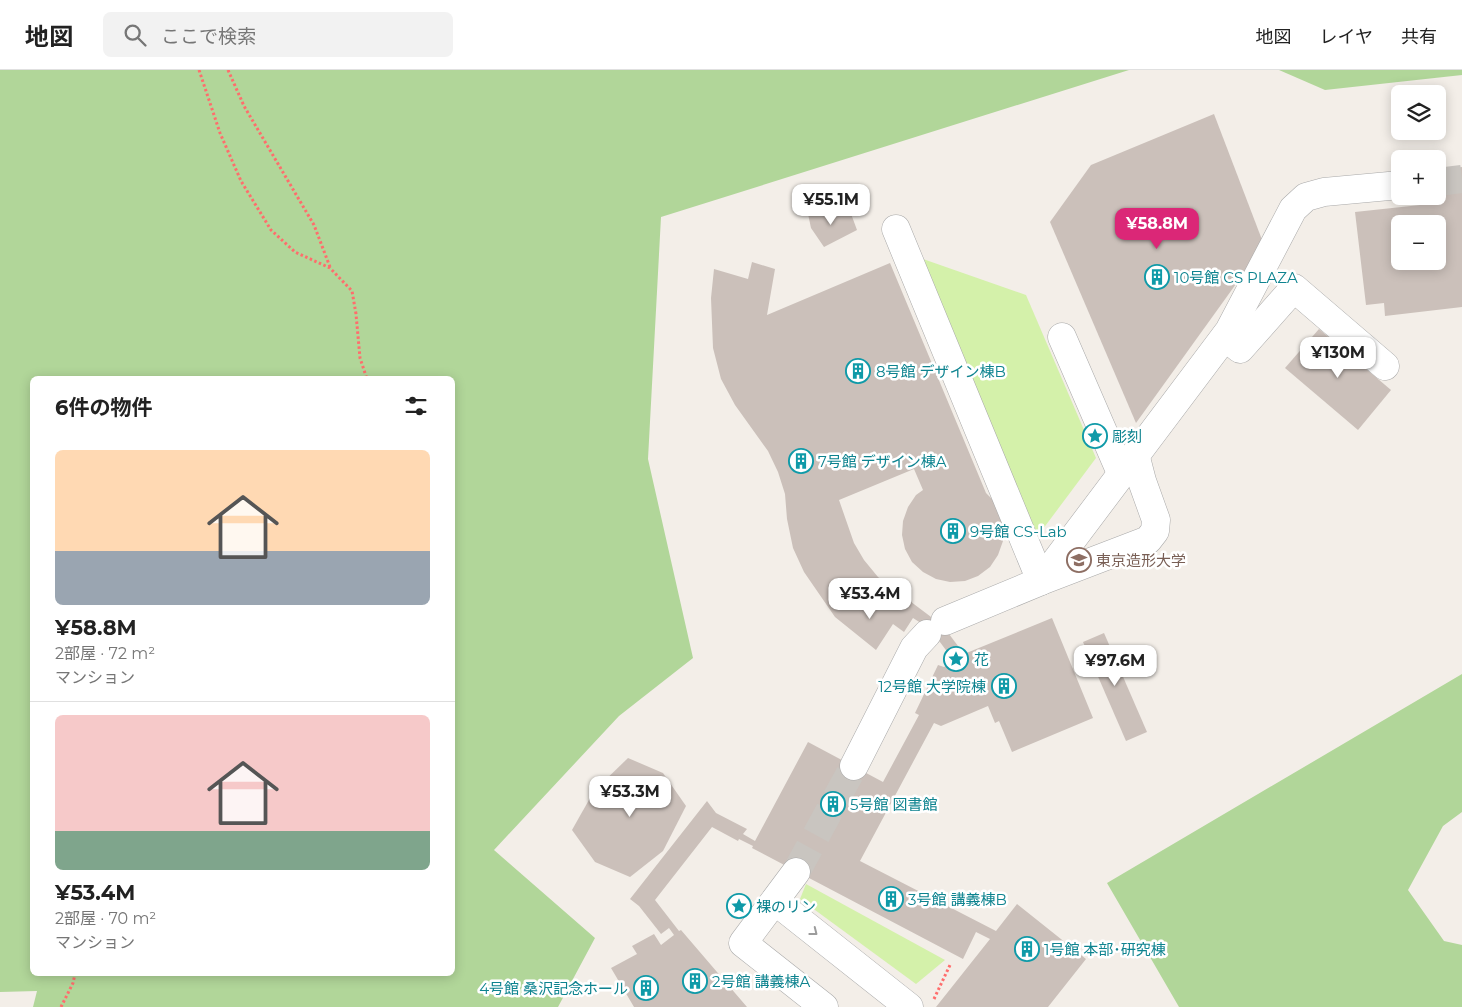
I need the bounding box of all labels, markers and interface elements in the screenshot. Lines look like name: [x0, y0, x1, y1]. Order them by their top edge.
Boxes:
search box: [103, 12, 453, 57]
icon: search: [121, 21, 149, 49]
text: 地図: [25, 22, 73, 51]
text: ここで検索: [161, 25, 256, 48]
text: 地図: [1256, 26, 1292, 48]
text: レイヤ: [1320, 26, 1373, 48]
text: 共有: [1401, 26, 1437, 48]
map controls: [1391, 85, 1446, 270]
button: layers: [1391, 85, 1446, 140]
button: +: [1391, 150, 1446, 205]
pin: ¥55.1M: [790, 184, 872, 226]
text: ¥55.1M: [803, 190, 859, 209]
pin: ¥58.8M: [1116, 208, 1198, 250]
text: ¥58.8M: [1126, 214, 1188, 233]
button: −: [1391, 215, 1446, 270]
building icon: 10号館 CS PLAZA: [1144, 264, 1170, 290]
place label: 10号館 CS PLAZA: [1174, 268, 1298, 287]
pin: ¥130M: [1303, 336, 1373, 379]
text: ¥130M: [1311, 343, 1365, 362]
building icon: 8号館 デザイン棟B: [845, 358, 871, 384]
place label: 8号館 デザイン棟B: [876, 362, 1006, 381]
icon: filters: [402, 392, 430, 420]
text: 6件の物件: [55, 395, 152, 420]
place icon: 彫刻: [1082, 423, 1108, 449]
place label: 彫刻: [1112, 427, 1142, 446]
building icon: 7号館 デザイン棟A: [788, 448, 814, 474]
place label: 7号館 デザイン棟A: [818, 452, 947, 471]
icon: home: [198, 482, 288, 572]
building icon: 9号館 CS-Lab: [940, 518, 966, 544]
place label: 9号館 CS-Lab: [970, 522, 1067, 541]
school or university icon: 東京造形大学: [1066, 547, 1092, 573]
place label: 東京造形大学: [1096, 551, 1186, 570]
pin: ¥53.4M: [829, 578, 911, 620]
text: ¥53.4M: [839, 584, 901, 603]
text: ¥58.8M: [55, 615, 137, 640]
text: 2部屋 · 72 m²: [55, 644, 155, 663]
pin: ¥97.6M: [1074, 644, 1156, 687]
place icon: 花: [943, 646, 969, 672]
place label: 花: [974, 650, 989, 669]
text: ¥97.6M: [1085, 651, 1145, 670]
text: マンション: [55, 668, 135, 687]
building icon: 12号館 大学院棟: [991, 673, 1017, 699]
place label: 12号館 大学院棟: [878, 677, 986, 696]
icon: home: [198, 748, 288, 838]
pin: ¥53.3M: [589, 776, 671, 818]
text: ¥53.3M: [600, 782, 660, 801]
building icon: 5号館 図書館: [820, 791, 846, 817]
place label: 5号館 図書館: [850, 795, 937, 814]
text: ¥53.4M: [55, 880, 135, 905]
building icon: 3号館 講義棟B: [878, 886, 904, 912]
place label: 3号館 講義棟B: [908, 890, 1007, 909]
place icon: 裸のリン: [726, 893, 752, 919]
place label: 裸のリン: [756, 897, 816, 916]
text: 2部屋 · 70 m²: [55, 909, 156, 928]
one-way arrow: [808, 926, 817, 935]
text: マンション: [55, 933, 135, 952]
building icon: 1号館 本部･研究棟: [1014, 936, 1040, 962]
place label: 1号館 本部･研究棟: [1044, 940, 1166, 959]
building icon: 2号館 講義棟A: [682, 968, 708, 994]
place label: 2号館 講義棟A: [712, 972, 810, 991]
building icon: 4号館 桑沢記念ホール: [633, 975, 659, 1001]
place label: 4号館 桑沢記念ホール: [479, 979, 628, 998]

